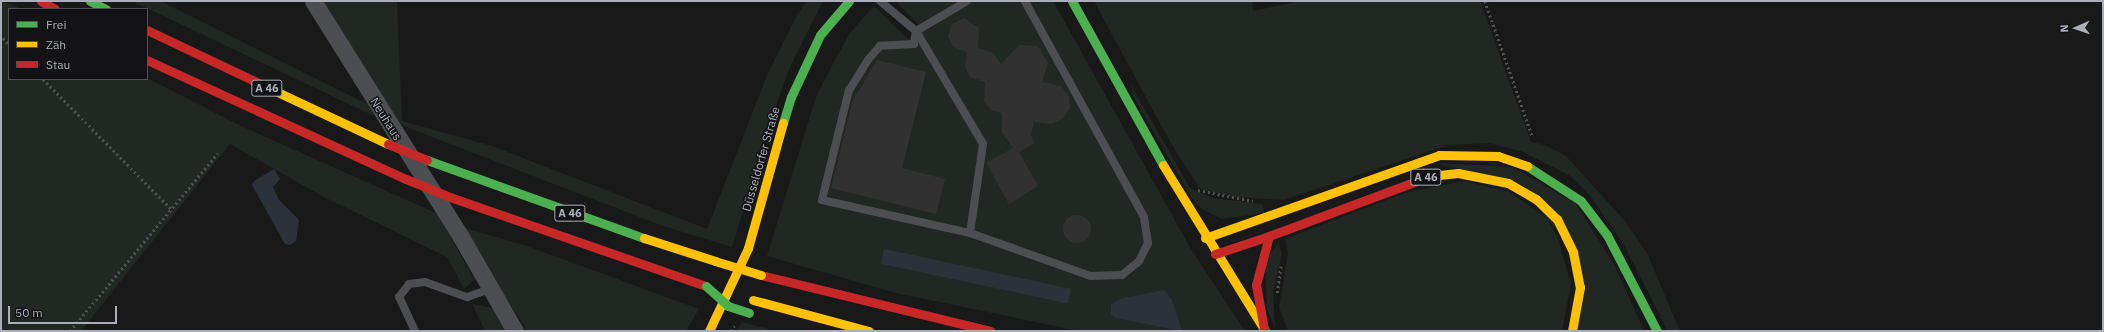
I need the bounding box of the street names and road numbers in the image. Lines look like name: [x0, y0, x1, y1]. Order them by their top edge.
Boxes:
road number: A 46: [251, 79, 283, 97]
street label: Neuhaus: [367, 95, 405, 143]
street label: Düsseldorfer Straße: [739, 105, 783, 213]
road number: A 46: [1410, 168, 1442, 186]
road number: A 46: [554, 204, 586, 222]

